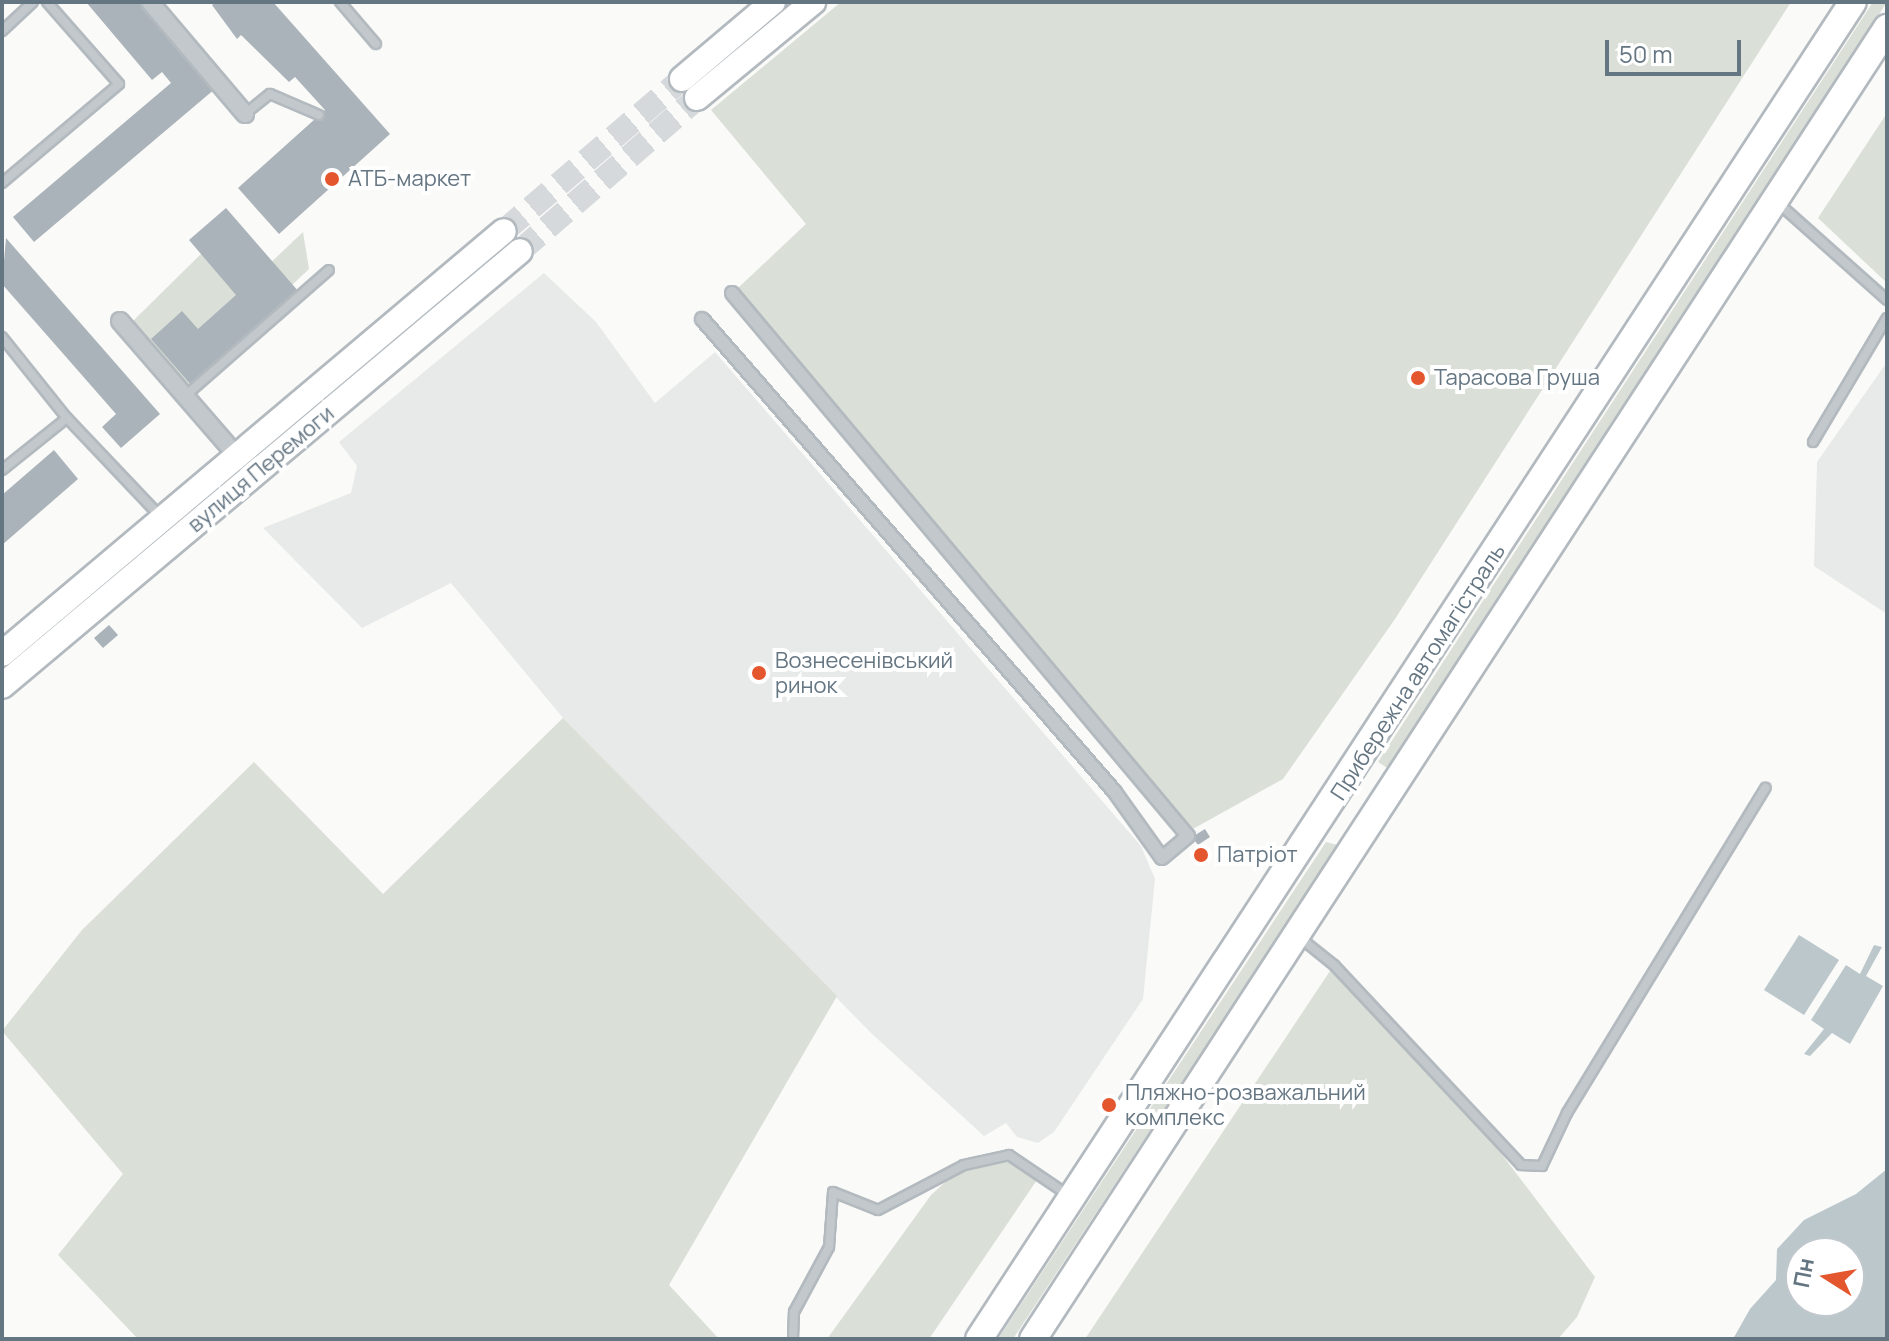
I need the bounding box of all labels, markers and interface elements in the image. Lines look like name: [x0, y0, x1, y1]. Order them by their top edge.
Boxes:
scale bar: [1609, 24, 1745, 74]
text: 50 m: [1619, 37, 1673, 70]
place label: АТБ-маркет: [348, 166, 471, 192]
marker: АТБ-маркет: [323, 170, 341, 188]
place label: Тарасова Груша: [1434, 365, 1600, 391]
marker: Тарасова Груша: [1409, 369, 1427, 387]
street label: вулиця Перемоги: [182, 400, 340, 538]
street label: Прибережна автомагістраль: [1325, 539, 1511, 805]
place label: Вознесенівський ринок: [775, 647, 953, 698]
marker: Вознесенівський ринок: [750, 664, 768, 682]
place label: Патріот: [1217, 842, 1298, 868]
marker: Патріот: [1192, 846, 1210, 864]
place label: Пляжно-розважальний комплекс: [1125, 1079, 1366, 1130]
marker: Пляжно-розважальний комплекс: [1100, 1096, 1118, 1114]
north arrow: [1785, 1237, 1865, 1317]
text: Пн: [1786, 1255, 1821, 1290]

